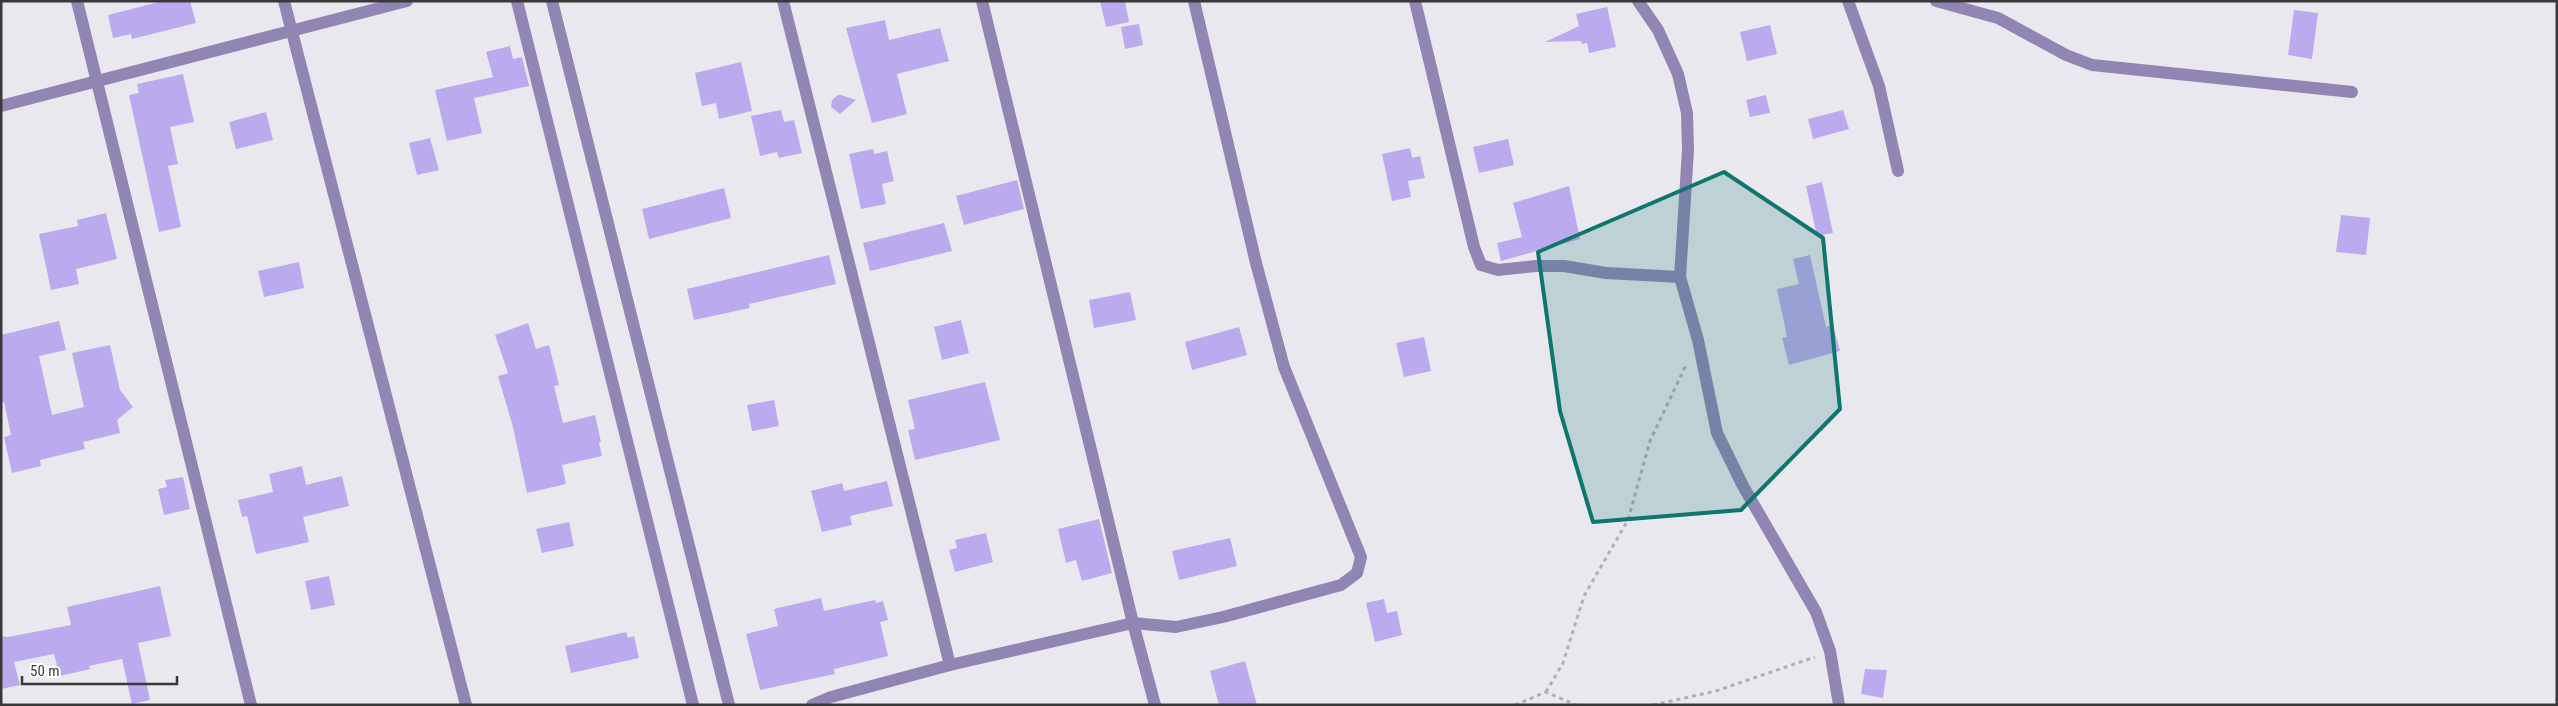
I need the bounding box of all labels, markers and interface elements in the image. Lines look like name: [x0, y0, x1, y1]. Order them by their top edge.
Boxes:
scale bar: [22, 654, 178, 686]
text: 50 m: [30, 662, 60, 680]

